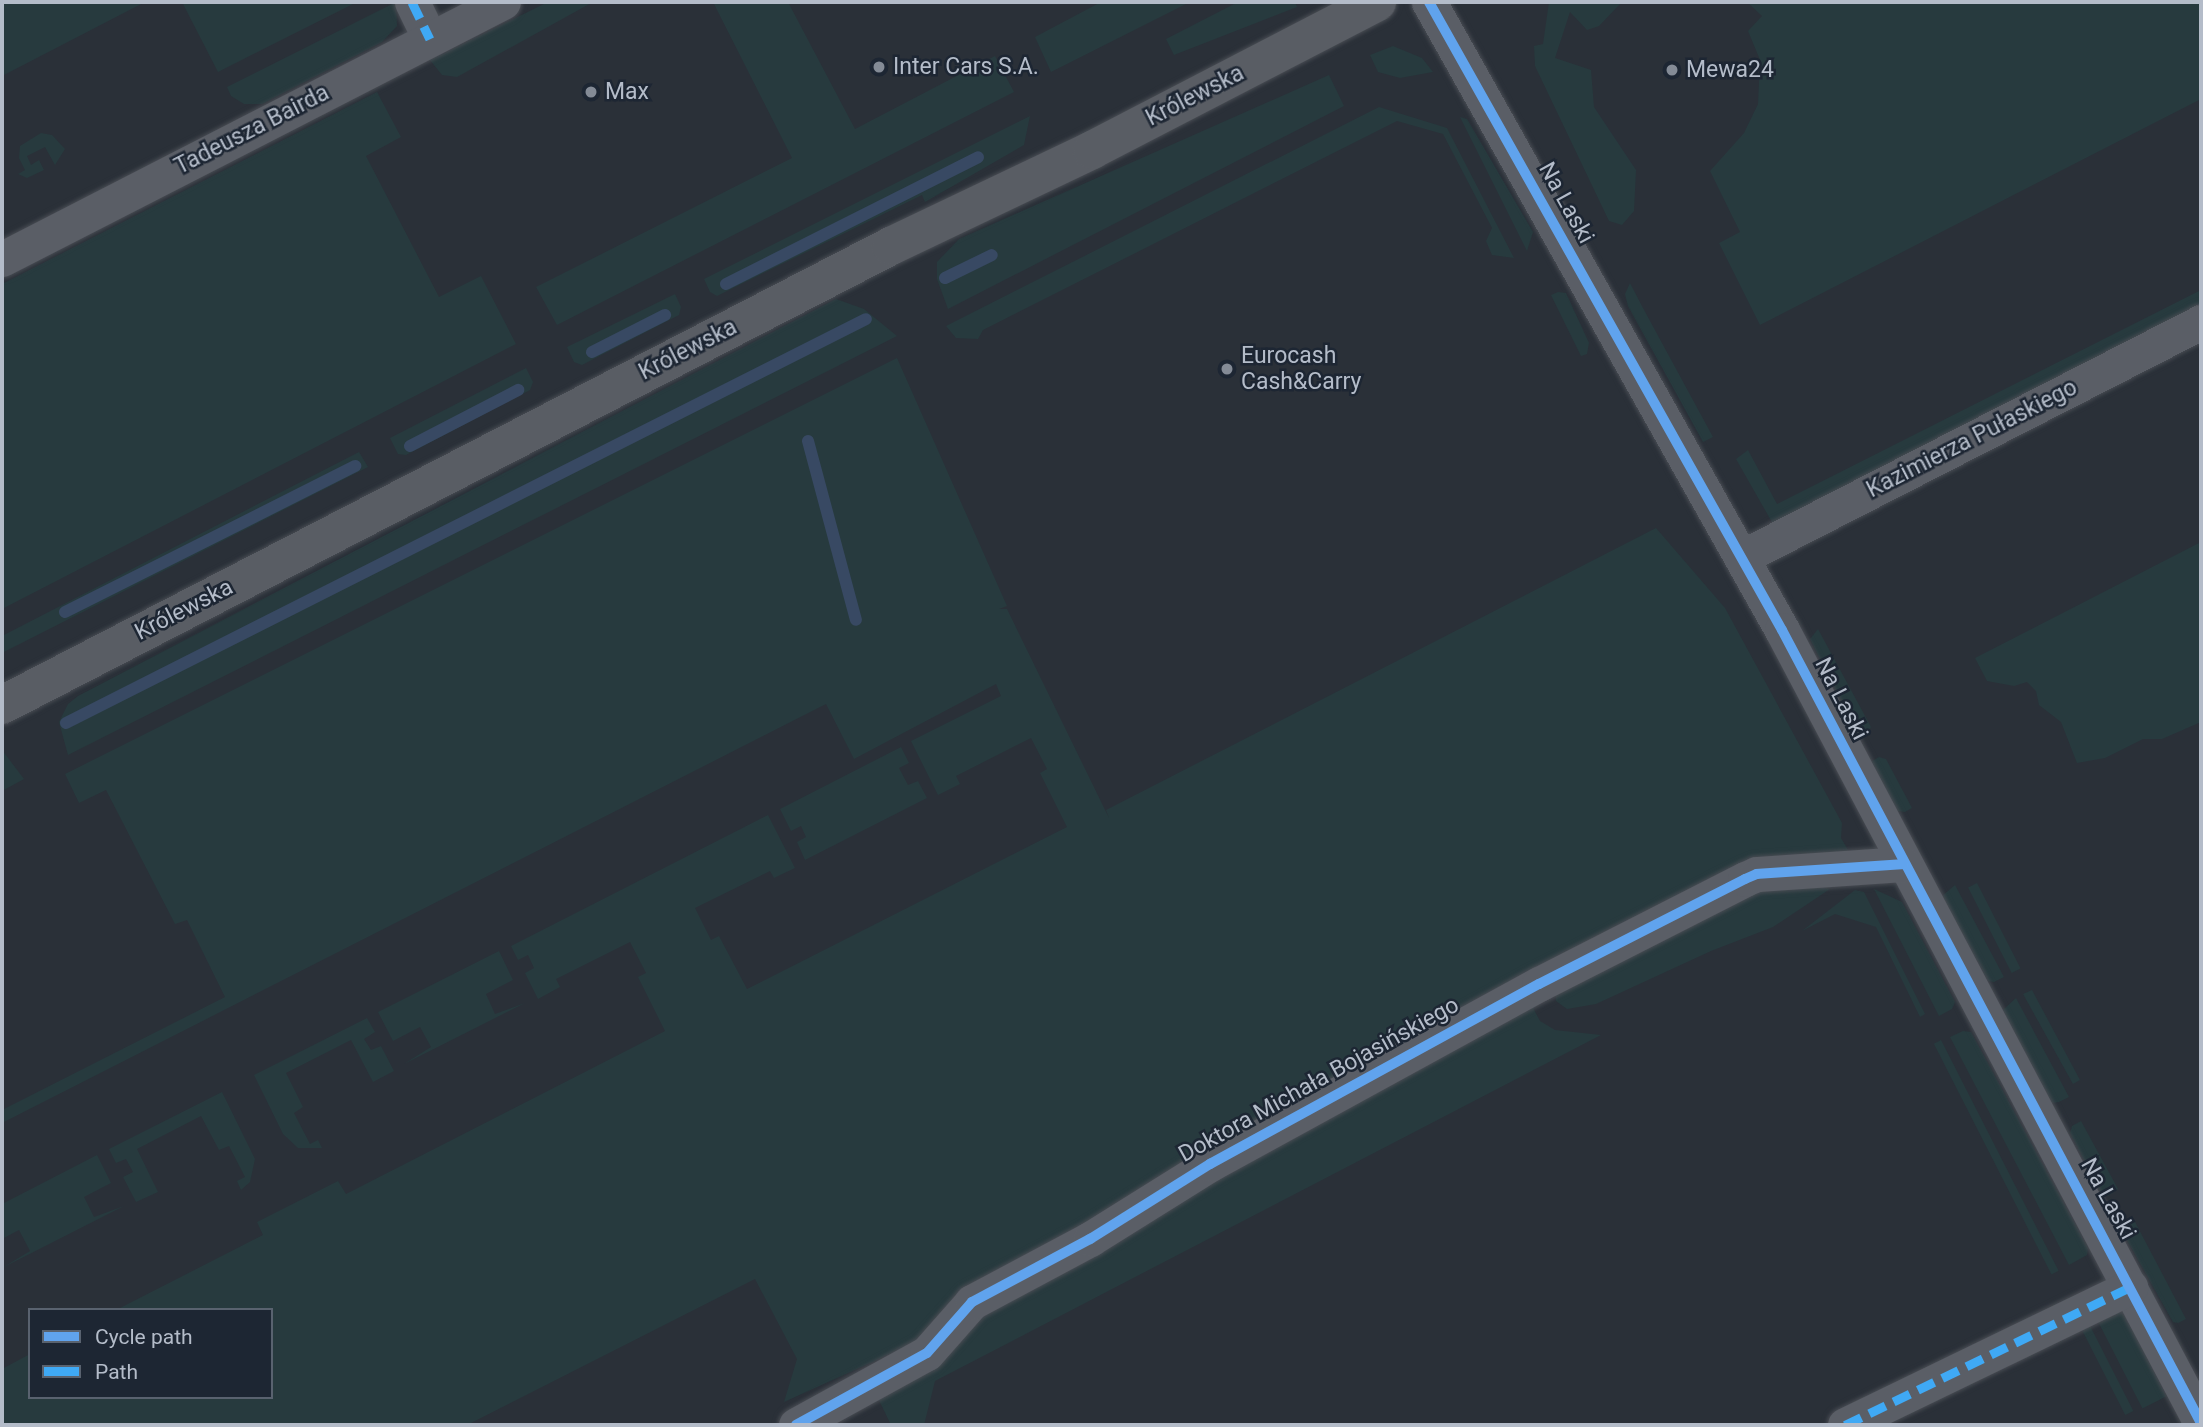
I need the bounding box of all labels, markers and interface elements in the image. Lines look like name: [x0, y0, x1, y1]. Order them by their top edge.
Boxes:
place label: Inter Cars S.A.: [893, 53, 1039, 81]
place label: Mewa24: [1686, 56, 1774, 84]
marker: Inter Cars S.A.: [871, 59, 887, 75]
street label: Królewska: [1141, 60, 1249, 132]
marker: Mewa24: [1664, 62, 1680, 78]
place label: Max: [605, 78, 649, 106]
street label: Tadeusza Bairda: [170, 79, 334, 181]
marker: Max: [583, 84, 599, 100]
street label: Na Laski: [1532, 158, 1600, 248]
street label: Królewska: [634, 314, 742, 386]
place label: Eurocash Cash&Carry: [1241, 342, 1361, 396]
marker: Eurocash Cash&Carry: [1219, 361, 1235, 377]
street label: Kazimierza Pułaskiego: [1862, 374, 2082, 504]
street label: Królewska: [130, 574, 238, 646]
street label: Na Laski: [1809, 653, 1873, 745]
street label: Doktora Michała Bojasińskiego: [1174, 991, 1464, 1169]
street label: Na Laski: [2074, 1154, 2142, 1244]
legend: [28, 1308, 273, 1399]
text: Cycle path: [95, 1325, 193, 1349]
text: Path: [95, 1360, 138, 1384]

